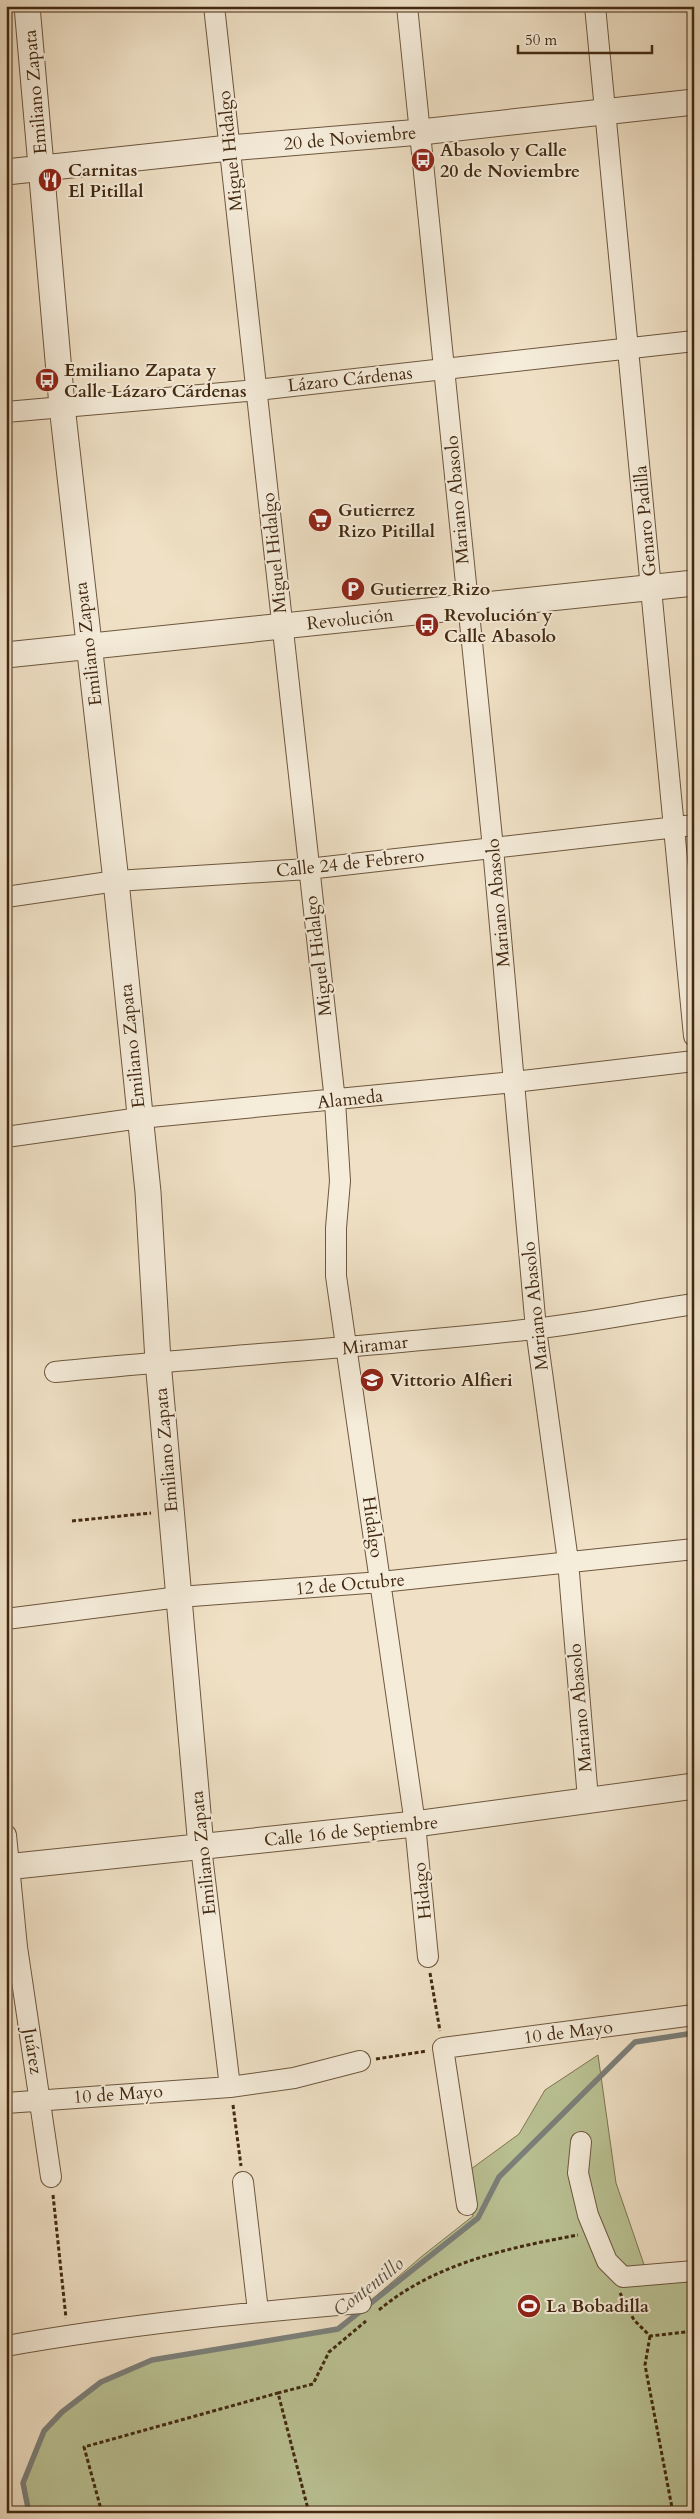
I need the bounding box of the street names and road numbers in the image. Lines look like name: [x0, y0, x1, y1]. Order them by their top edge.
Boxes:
street label: Emiliano Zapata: [18, 28, 53, 155]
street label: Miguel Hidalgo: [212, 89, 249, 213]
street label: 20 de Noviembre: [283, 120, 417, 157]
street label: Lázaro Cárdenas: [286, 361, 414, 398]
street label: Mariano Abasolo: [439, 434, 476, 565]
street label: Genaro Padilla: [628, 464, 663, 578]
street label: Miguel Hidalgo: [256, 491, 293, 615]
street label: Emiliano Zapata: [68, 580, 109, 708]
street label: Revolución: [305, 602, 395, 636]
street label: Mariano Abasolo: [480, 837, 517, 968]
street label: Calle 24 de Febrero: [275, 843, 426, 884]
street label: Miguel Hidalgo: [299, 894, 338, 1018]
street label: Emiliano Zapata: [114, 982, 151, 1109]
street label: Alameda: [316, 1084, 384, 1115]
street label: Mariano Abasolo: [516, 1240, 555, 1372]
street label: Miramar: [341, 1330, 410, 1361]
street label: Emiliano Zapata: [149, 1386, 184, 1513]
street label: Hidalgo: [356, 1495, 389, 1560]
street label: 12 de Octubre: [294, 1567, 406, 1602]
street label: Mariano Abasolo: [562, 1642, 599, 1773]
street label: Emiliano Zapata: [185, 1789, 222, 1916]
street label: Calle 16 de Septiembre: [263, 1810, 439, 1853]
street label: Hidago: [407, 1861, 438, 1921]
street label: 10 de Mayo: [522, 2015, 614, 2050]
street label: Juárez: [16, 2023, 48, 2076]
street label: 10 de Mayo: [72, 2079, 164, 2110]

